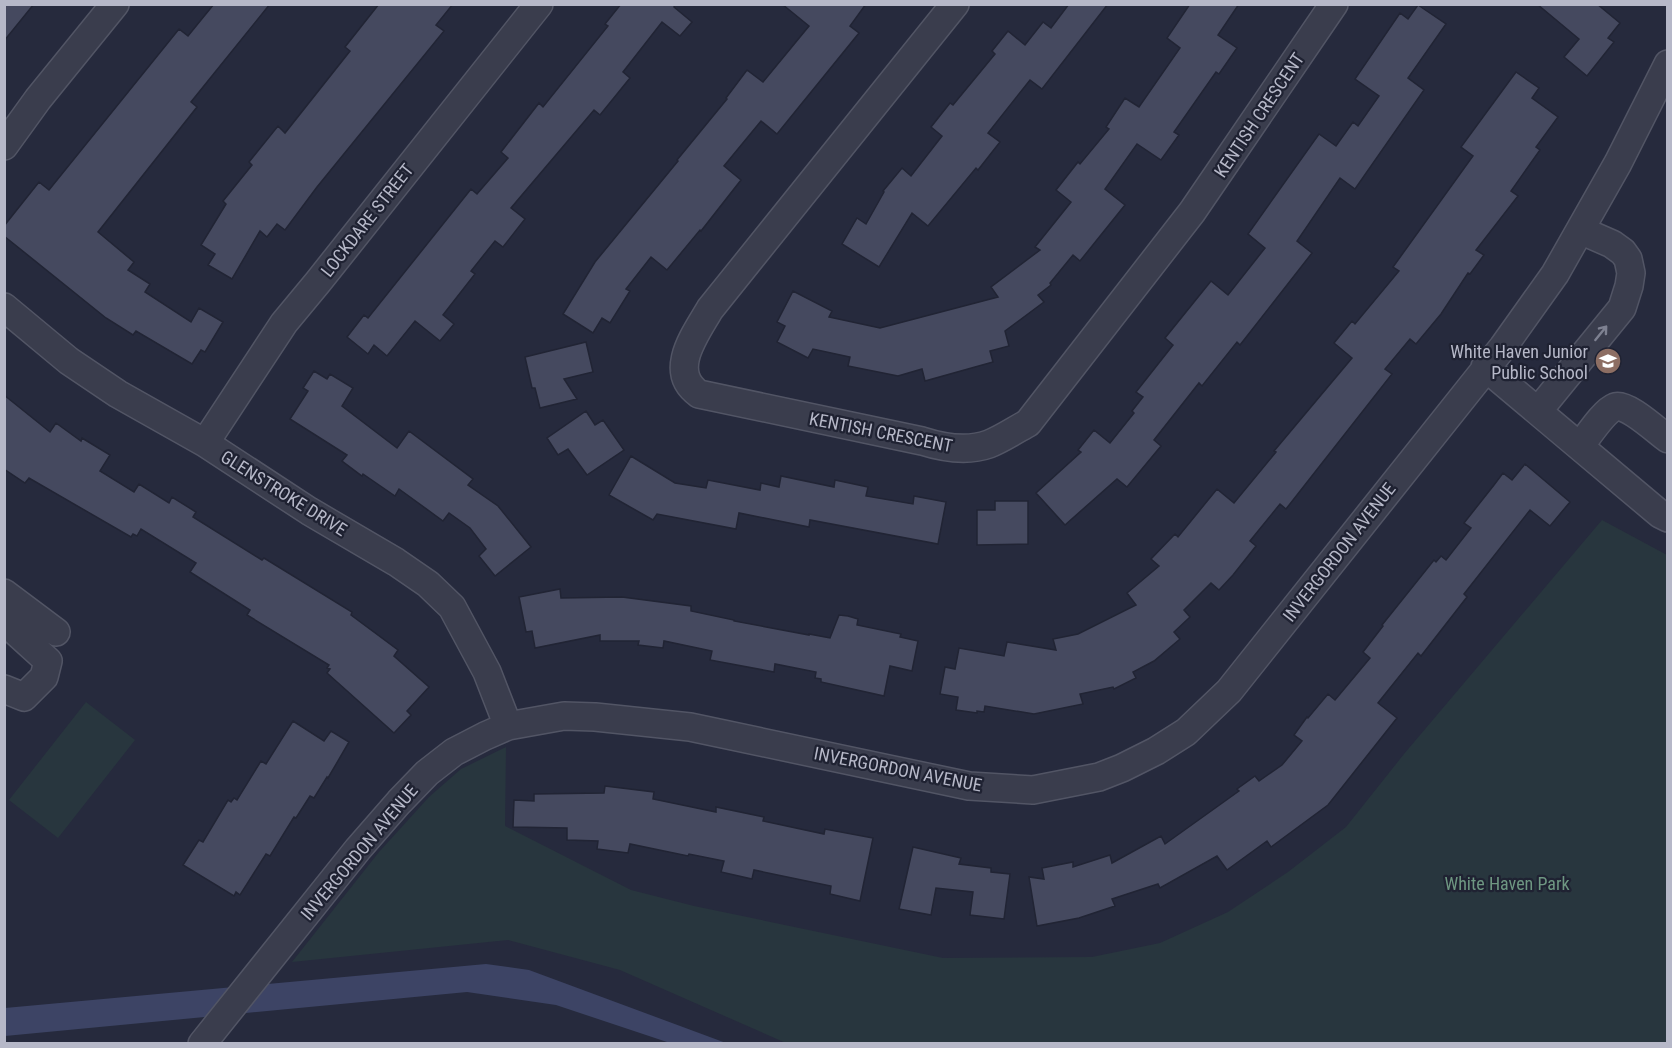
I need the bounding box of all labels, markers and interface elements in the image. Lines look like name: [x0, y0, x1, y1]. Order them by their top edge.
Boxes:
street label: KENTISH CRESCENT: [1210, 49, 1308, 181]
street label: LOCKDARE STREET: [316, 159, 418, 281]
one-way arrow: [1595, 325, 1608, 341]
place label: White Haven Junior Public School: [1450, 341, 1589, 383]
school or university icon: White Haven Junior Public School: [1593, 346, 1623, 376]
street label: KENTISH CRESCENT: [808, 408, 954, 456]
street label: GLENSTROKE DRIVE: [217, 446, 351, 540]
street label: INVERGORDON AVENUE: [1278, 478, 1400, 626]
street label: INVERGORDON AVENUE: [812, 742, 984, 796]
street label: INVERGORDON AVENUE: [296, 780, 422, 924]
park label: White Haven Park: [1444, 873, 1570, 894]

